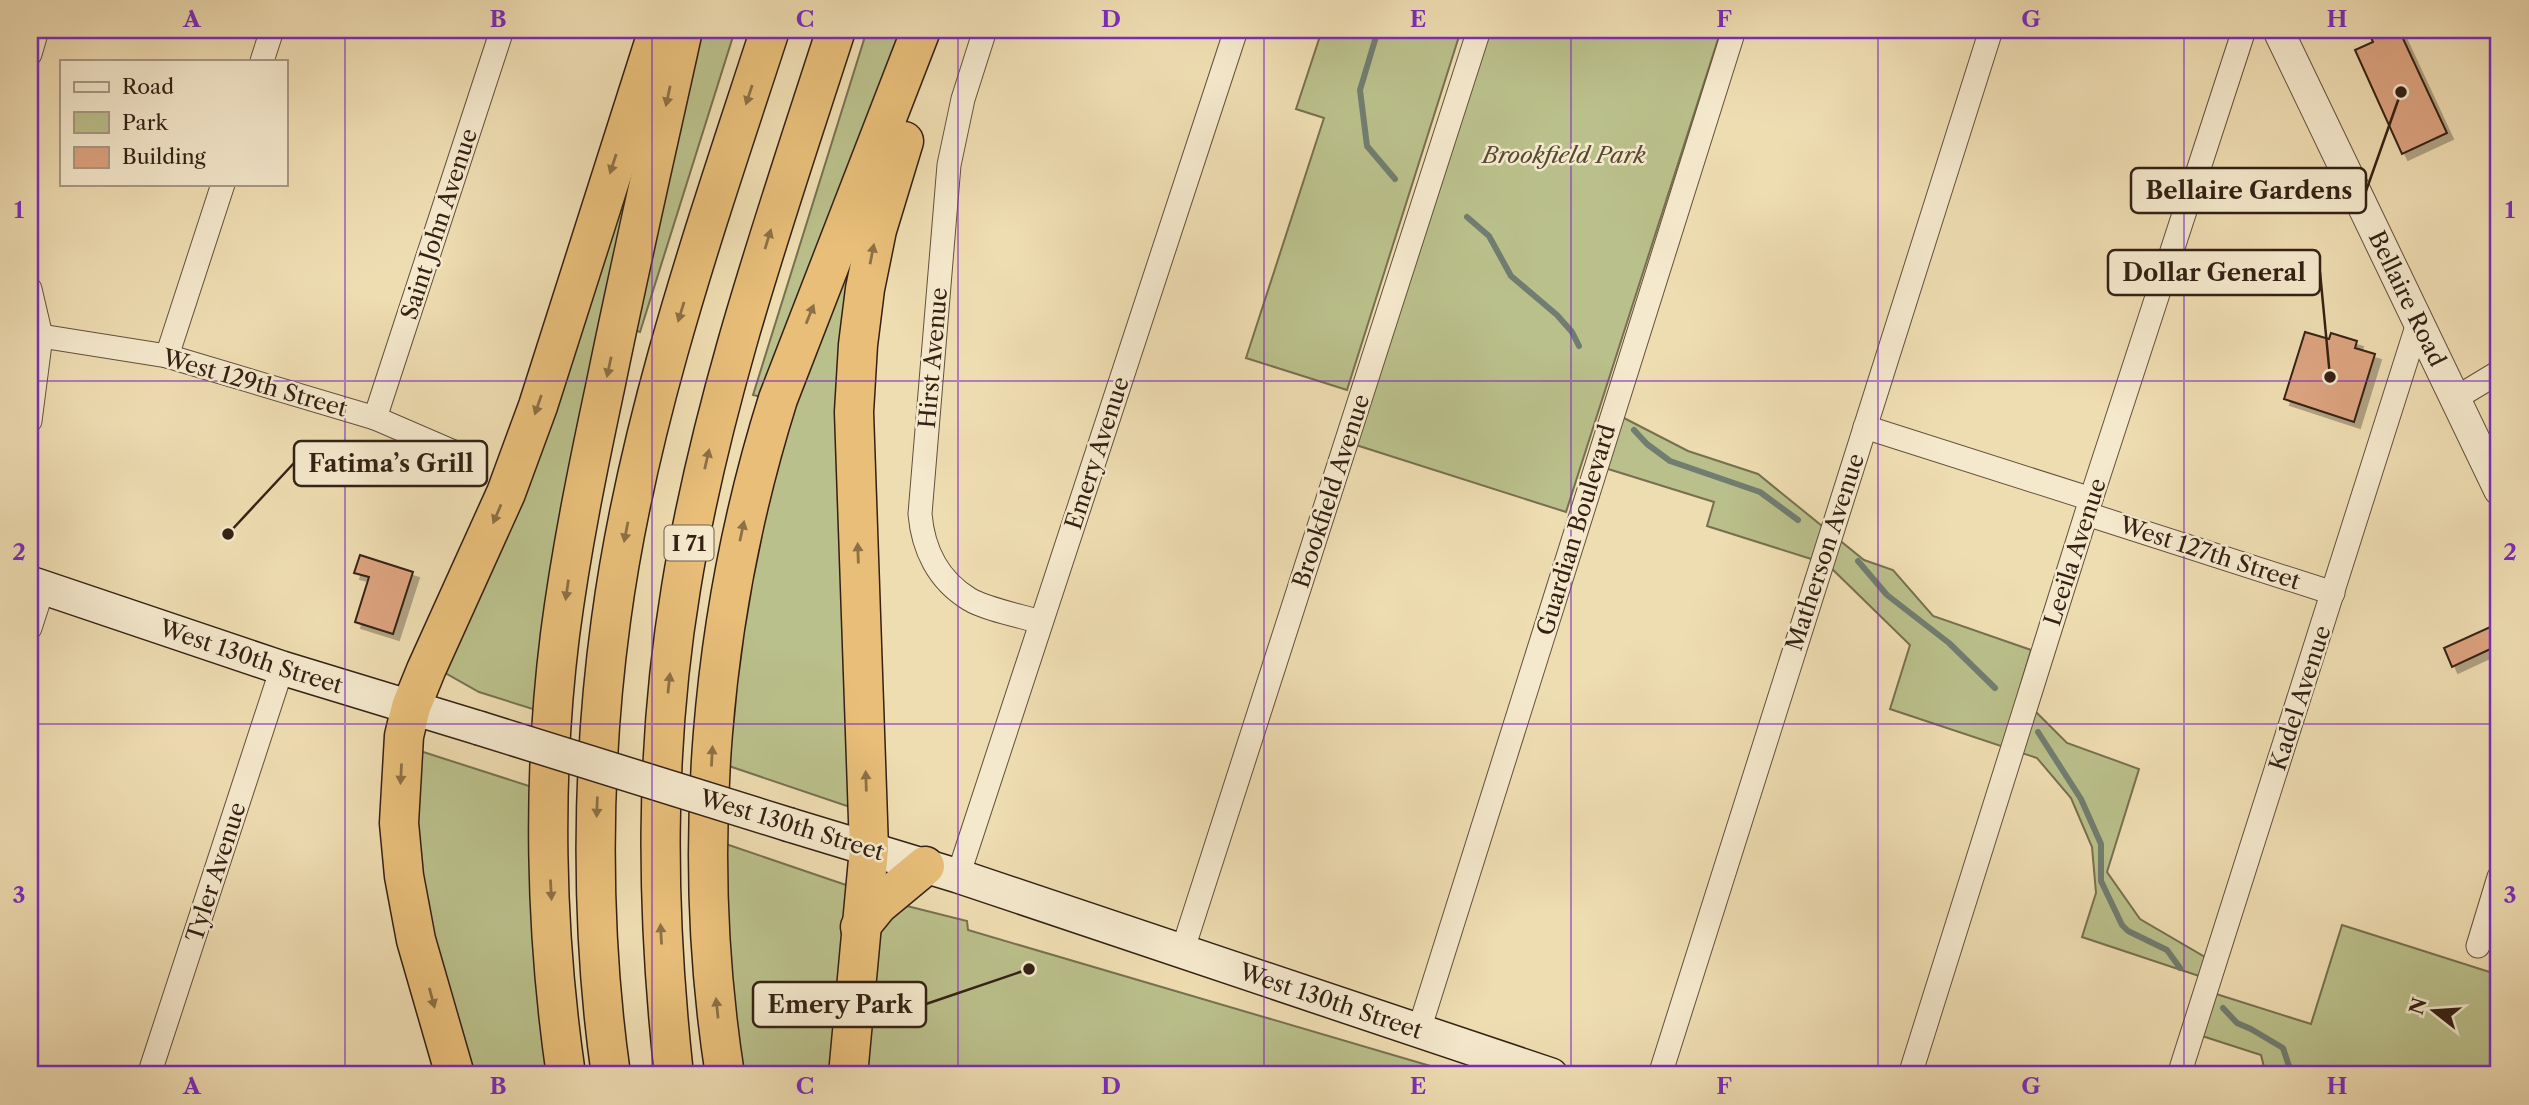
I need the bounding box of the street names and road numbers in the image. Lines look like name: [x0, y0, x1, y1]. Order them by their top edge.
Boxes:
street label: Saint John Avenue: [395, 125, 483, 323]
street label: Bellaire Road: [2363, 226, 2452, 371]
street label: Hirst Avenue: [913, 286, 953, 430]
street label: West 129th Street: [159, 343, 350, 423]
street label: Emery Avenue: [1059, 373, 1135, 533]
street label: Brookfield Avenue: [1286, 391, 1376, 591]
street label: Guardian Boulevard: [1531, 421, 1621, 639]
street label: Matherson Avenue: [1780, 450, 1870, 654]
street label: Leeila Avenue: [2038, 475, 2112, 629]
street label: West 127th Street: [2115, 510, 2304, 595]
road number: I 71: [664, 526, 714, 560]
street label: West 130th Street: [155, 613, 346, 700]
street label: Kadel Avenue: [2263, 622, 2337, 774]
street label: West 130th Street: [696, 783, 887, 866]
street label: Tyler Avenue: [180, 799, 252, 945]
street label: West 130th Street: [1235, 957, 1426, 1045]

